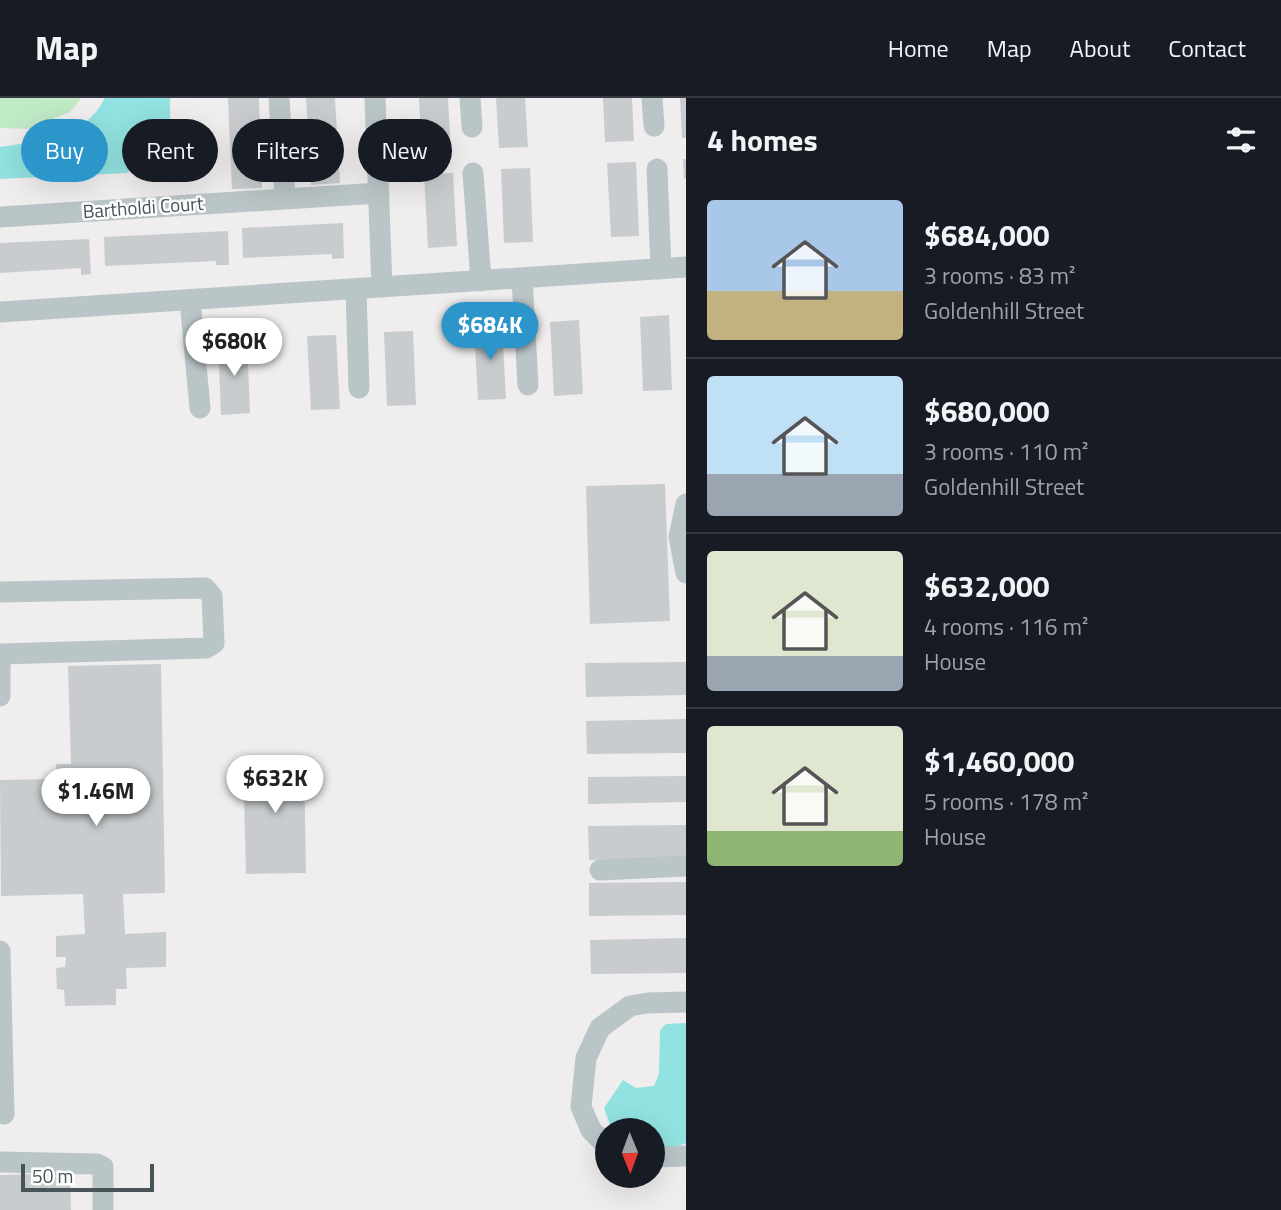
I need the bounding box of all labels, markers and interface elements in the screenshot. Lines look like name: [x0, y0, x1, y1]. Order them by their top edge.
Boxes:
text: Map: [35, 23, 98, 73]
text: Home: [888, 30, 949, 66]
text: Map: [987, 30, 1032, 66]
text: About: [1070, 30, 1130, 66]
text: Contact: [1168, 30, 1246, 66]
text: 4 homes: [707, 117, 818, 163]
chip: Buy: [21, 119, 108, 182]
chip: Rent: [122, 119, 218, 182]
chip: Filters: [232, 119, 344, 182]
chip: New: [358, 119, 452, 182]
icon: filters: [1222, 121, 1260, 159]
street label: Bartholdi Court: [82, 188, 205, 225]
text: $684,000: [924, 212, 1050, 258]
icon: home: [763, 228, 847, 312]
text: 3 rooms · 83 m²: [924, 258, 1075, 293]
text: Goldenhill Street: [924, 293, 1084, 328]
pin: $684K: [441, 302, 539, 362]
text: $684K: [457, 307, 523, 342]
pin: $680K: [185, 318, 283, 378]
text: $680K: [201, 323, 267, 358]
text: $680,000: [924, 388, 1050, 434]
icon: home: [763, 404, 847, 488]
text: 3 rooms · 110 m²: [924, 434, 1088, 469]
text: Goldenhill Street: [924, 469, 1084, 504]
text: $632,000: [924, 563, 1050, 609]
icon: home: [763, 579, 847, 663]
text: 4 rooms · 116 m²: [924, 609, 1088, 644]
text: House: [924, 644, 986, 679]
text: $1,460,000: [924, 738, 1074, 784]
icon: home: [763, 754, 847, 838]
pin: $632K: [226, 756, 324, 815]
text: $632K: [242, 760, 308, 795]
pin: $1.46M: [39, 768, 153, 828]
text: $1.46M: [57, 773, 135, 808]
text: 5 rooms · 178 m²: [924, 784, 1088, 819]
text: House: [924, 819, 986, 854]
north arrow: [595, 1118, 665, 1188]
map controls: [595, 1118, 665, 1188]
scale bar: [21, 1161, 154, 1193]
text: 50 m: [32, 1161, 73, 1190]

